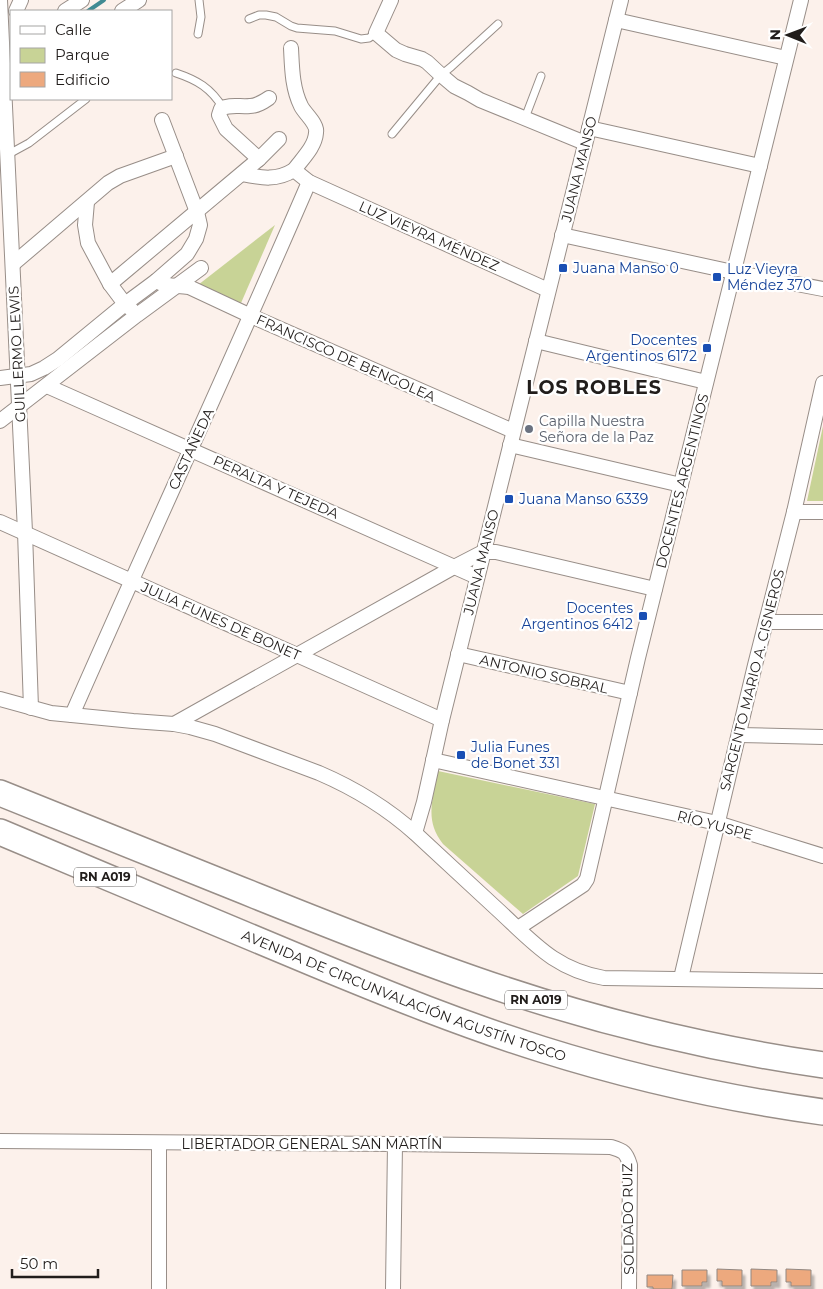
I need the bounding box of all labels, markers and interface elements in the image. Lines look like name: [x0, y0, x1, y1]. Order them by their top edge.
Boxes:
legend: [10, 10, 172, 100]
north arrow: [763, 10, 813, 60]
text: Calle: [55, 20, 92, 39]
text: N: [766, 29, 784, 41]
text: Parque: [55, 45, 110, 64]
text: Edificio: [55, 70, 110, 89]
street label: JUANA MANSO: [557, 114, 601, 225]
street label: LUZ VIEYRA MÉNDEZ: [356, 197, 502, 275]
place label: Juana Manso 0: [572, 259, 679, 277]
place label: Luz Vieyra Méndez 370: [727, 260, 812, 294]
marker: Juana Manso 0: [557, 262, 569, 274]
marker: Luz Vieyra Méndez 370: [711, 271, 723, 283]
street label: GUILLERMO LEWIS: [4, 285, 30, 423]
street label: FRANCISCO DE BENGOLEA: [254, 310, 439, 406]
place label: Docentes Argentinos 6172: [586, 331, 697, 365]
marker: Docentes Argentinos 6172: [701, 342, 713, 354]
district label: LOS ROBLES: [526, 376, 662, 399]
street label: DOCENTES ARGENTINOS: [652, 392, 712, 570]
street label: CASTAÑEDA: [164, 404, 218, 493]
place label: Capilla Nuestra Señora de la Paz: [539, 412, 654, 446]
marker: Capilla Nuestra Señora de la Paz: [523, 423, 535, 435]
street label: PERALTA Y TEJEDA: [210, 451, 342, 523]
place label: Juana Manso 6339: [518, 490, 648, 508]
marker: Juana Manso 6339: [503, 493, 515, 505]
street label: JUANA MANSO: [459, 507, 503, 618]
street label: SARGENTO MARIO A. CISNEROS: [716, 567, 788, 793]
street label: JULIA FUNES DE BONET: [137, 577, 304, 664]
place label: Docentes Argentinos 6412: [521, 599, 633, 633]
marker: Docentes Argentinos 6412: [637, 610, 649, 622]
street label: ANTONIO SOBRAL: [478, 650, 611, 698]
place label: Julia Funes de Bonet 331: [470, 738, 560, 772]
marker: Julia Funes de Bonet 331: [455, 749, 467, 761]
street label: RÍO YUSPE: [675, 806, 755, 844]
road number: RN A019: [74, 868, 136, 886]
street label: AVENIDA DE CIRCUNVALACIÓN AGUSTÍN TOSCO: [239, 926, 569, 1065]
road number: RN A019: [505, 990, 567, 1010]
street label: LIBERTADOR GENERAL SAN MARTÍN: [182, 1135, 442, 1153]
street label: SOLDADO RUIZ: [618, 1163, 638, 1275]
scale bar: [12, 1246, 99, 1278]
text: 50 m: [20, 1254, 58, 1273]

